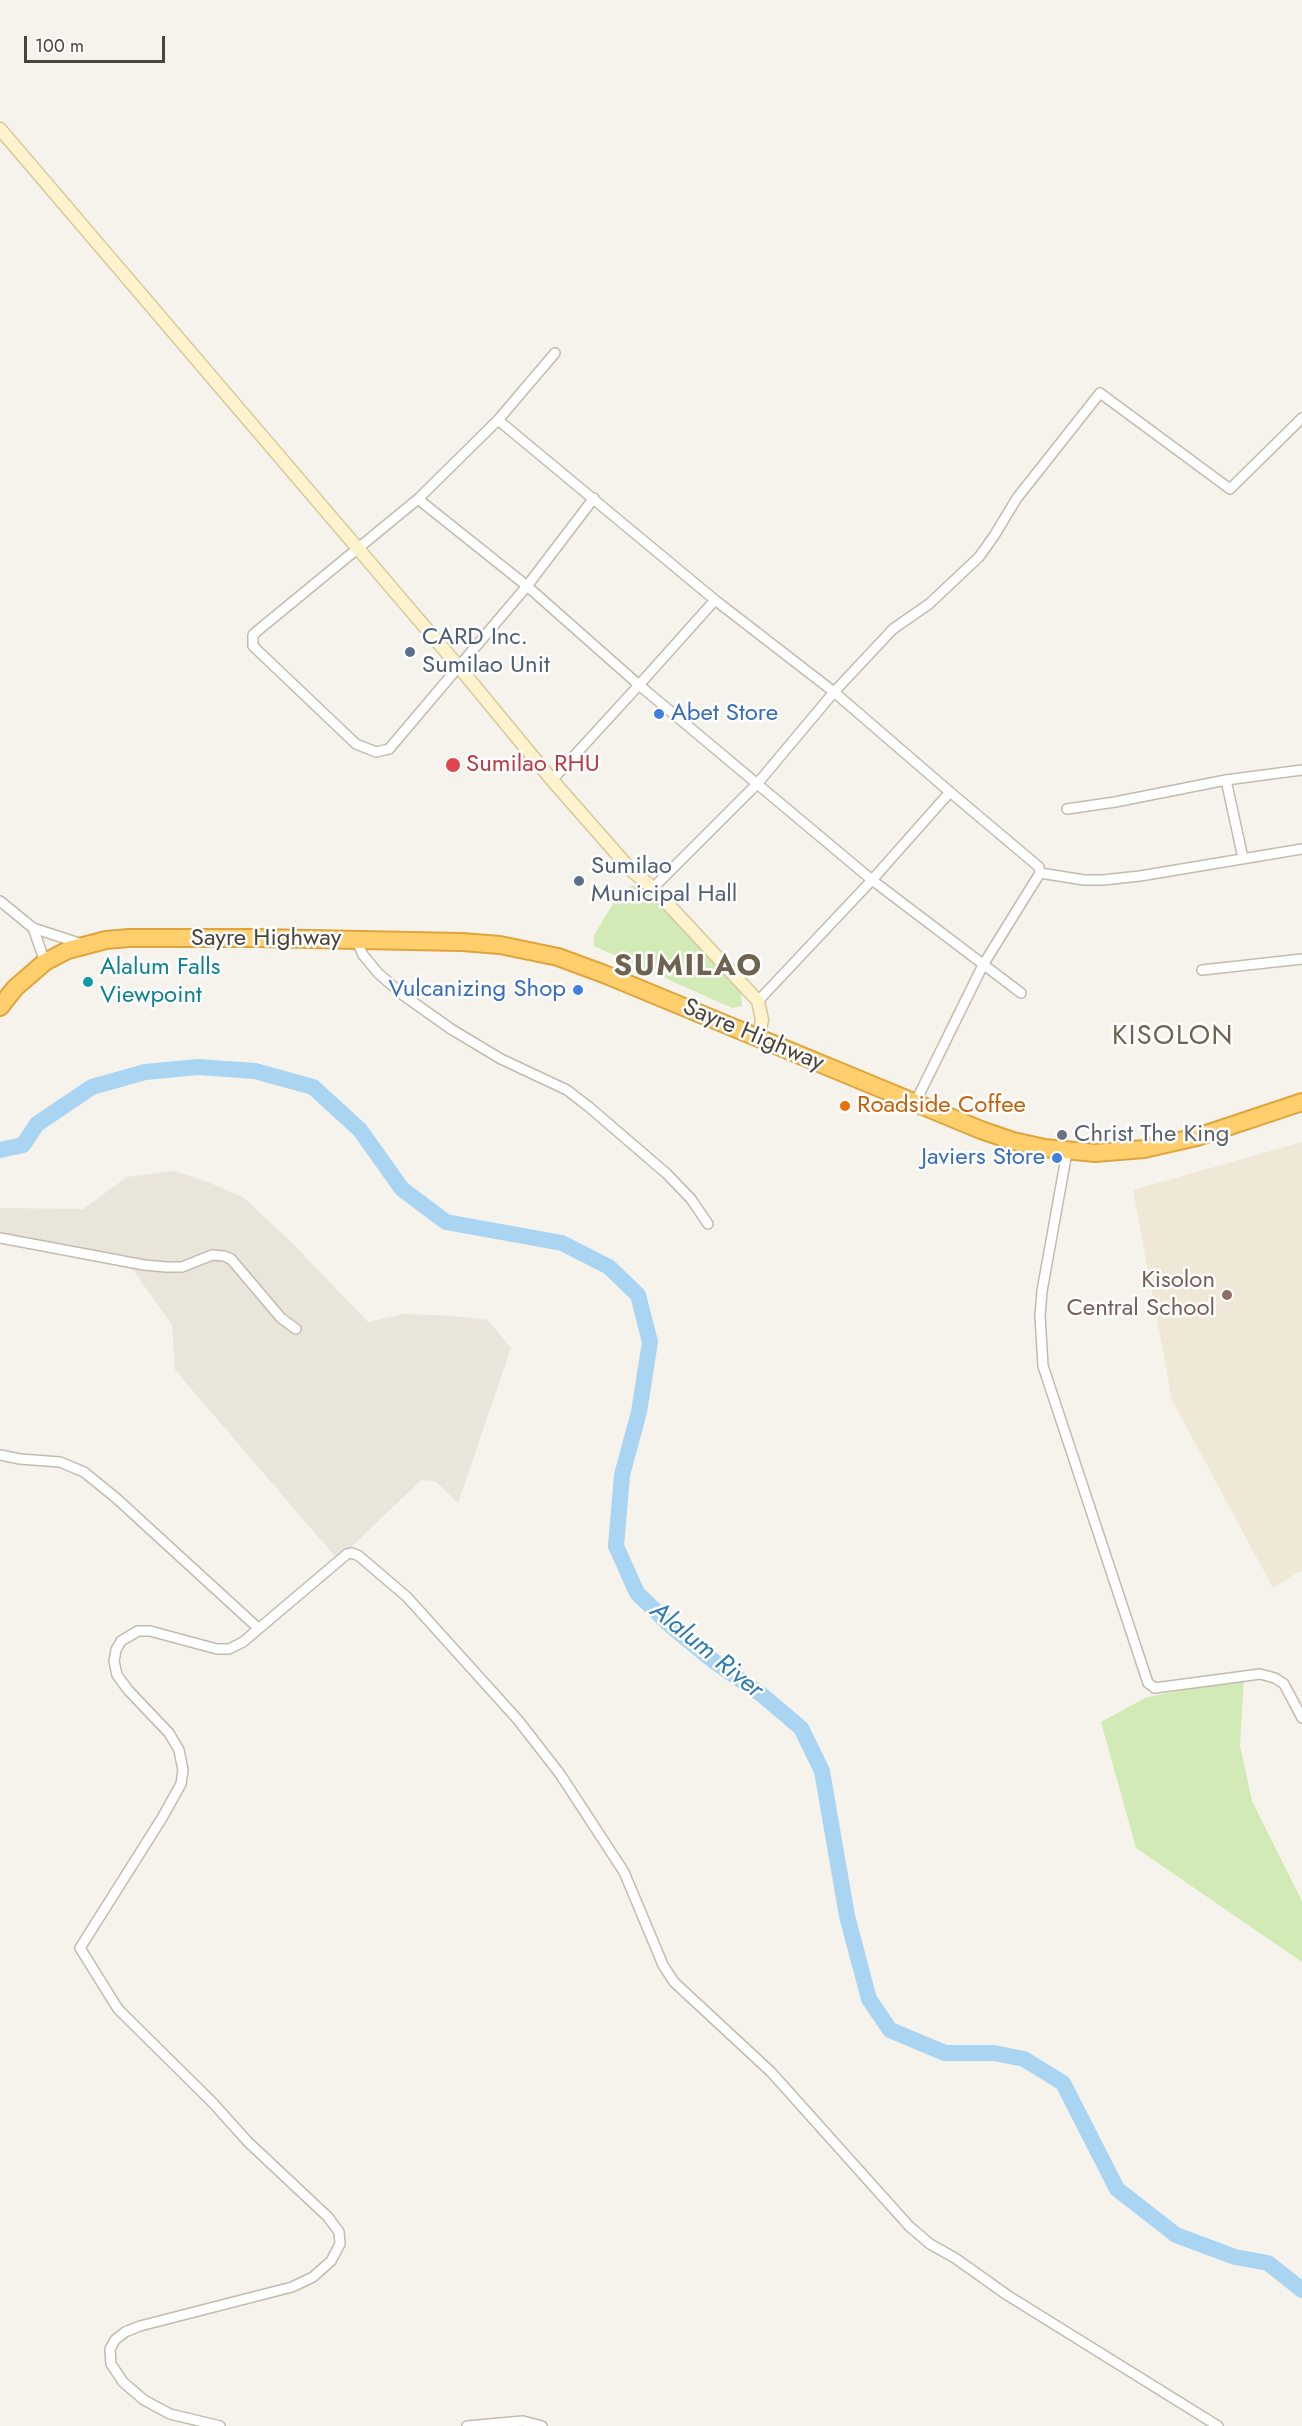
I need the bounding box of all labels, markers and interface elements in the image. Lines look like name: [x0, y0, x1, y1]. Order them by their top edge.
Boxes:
scale bar: [27, 24, 168, 62]
text: 100 m: [35, 33, 84, 59]
place label: CARD Inc. Sumilao Unit: [422, 624, 550, 680]
marker: CARD Inc. Sumilao Unit: [403, 645, 417, 659]
place label: Abet Store: [671, 700, 778, 728]
marker: Abet Store: [652, 707, 666, 721]
place label: Sumilao RHU: [466, 751, 600, 779]
marker: Sumilao RHU: [444, 756, 462, 774]
place label: Sumilao Municipal Hall: [591, 853, 737, 909]
marker: Sumilao Municipal Hall: [572, 874, 586, 888]
street label: Sayre Highway: [191, 925, 341, 953]
district label: SUMILAO: [613, 950, 763, 986]
place label: Alalum Falls Viewpoint: [100, 954, 220, 1010]
marker: Alalum Falls Viewpoint: [81, 975, 95, 989]
place label: Vulcanizing Shop: [389, 976, 566, 1004]
marker: Vulcanizing Shop: [571, 983, 585, 997]
street label: Sayre Highway: [678, 993, 828, 1079]
district label: KISOLON: [1112, 1021, 1234, 1053]
place label: Roadside Coffee: [857, 1092, 1026, 1120]
marker: Roadside Coffee: [838, 1099, 852, 1113]
place label: Christ The King: [1074, 1121, 1230, 1149]
marker: Christ The King: [1055, 1128, 1069, 1142]
place label: Javiers Store: [921, 1144, 1045, 1172]
marker: Javiers Store: [1050, 1151, 1064, 1165]
place label: Kisolon Central School: [1066, 1267, 1215, 1323]
marker: Kisolon Central School: [1220, 1288, 1234, 1302]
water label: Alalum River: [643, 1596, 769, 1706]

